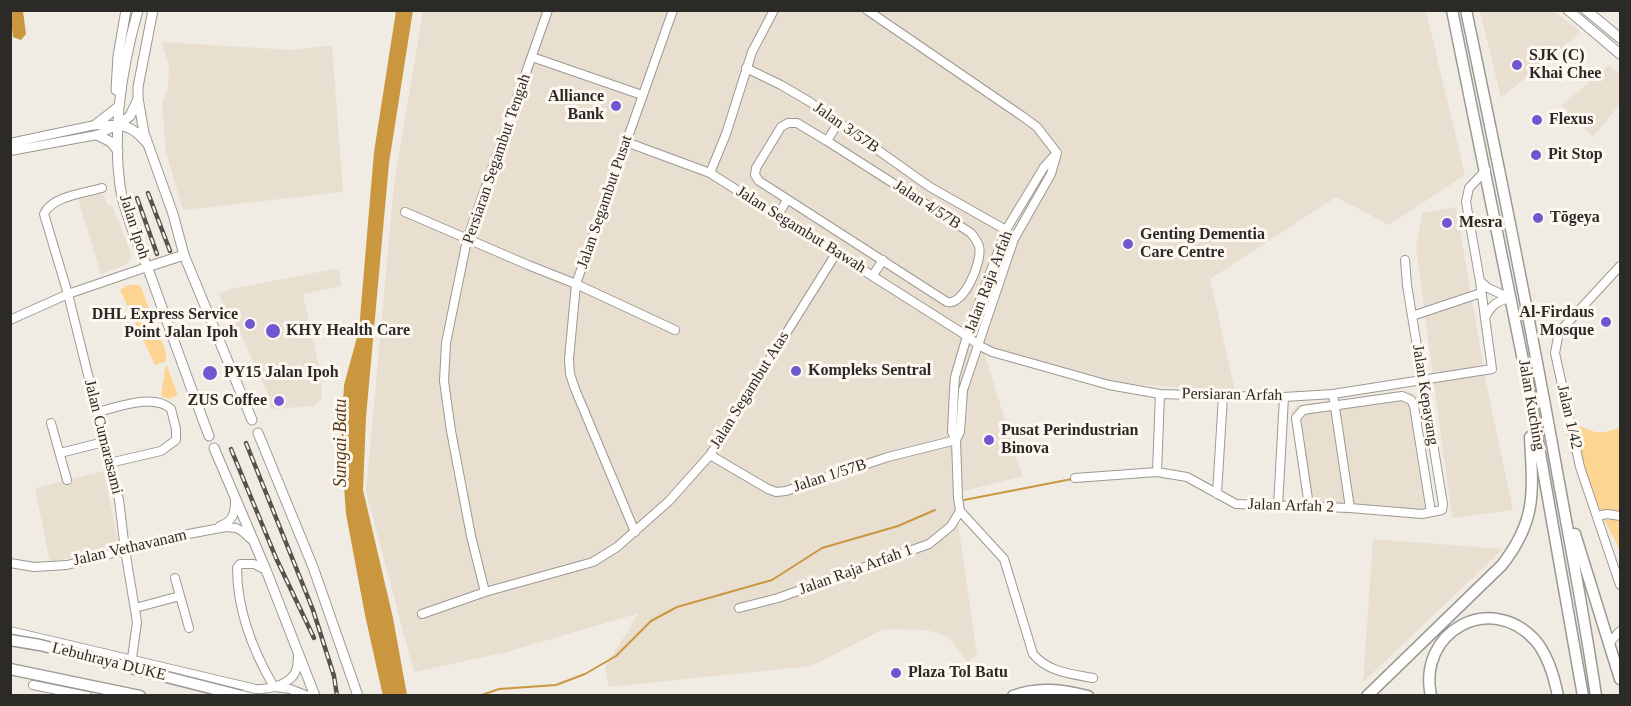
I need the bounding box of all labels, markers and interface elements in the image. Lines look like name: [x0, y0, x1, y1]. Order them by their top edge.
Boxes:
place label: SJK (C) Khai Chee: [1529, 46, 1607, 84]
street label: Persiaran Segambut Tengah: [454, 58, 540, 260]
marker: SJK (C) Khai Chee: [1510, 58, 1524, 72]
place label: Alliance Bank: [542, 87, 604, 125]
street label: Jalan 3/57B: [804, 95, 888, 161]
marker: Alliance Bank: [609, 99, 623, 113]
place label: Flexus: [1549, 110, 1599, 130]
marker: Flexus: [1530, 113, 1544, 127]
street label: Jalan Segambut Pusat: [569, 120, 641, 284]
place label: Pit Stop: [1548, 145, 1610, 165]
marker: Pit Stop: [1529, 148, 1543, 162]
street label: Jalan 4/57B: [885, 173, 969, 237]
street label: Jalan Segambut Bawah: [722, 175, 880, 285]
street label: Jalan Ipoh: [113, 187, 155, 267]
place label: Tōgeya: [1550, 208, 1605, 228]
marker: Tōgeya: [1531, 211, 1545, 225]
place label: Mesra: [1459, 213, 1506, 233]
marker: Mesra: [1440, 216, 1454, 230]
street label: Jalan Raja Arfah: [959, 223, 1019, 341]
place label: Genting Dementia Care Centre: [1140, 225, 1283, 263]
marker: Genting Dementia Care Centre: [1121, 237, 1135, 251]
place label: Al-Firdaus Mosque: [1514, 303, 1594, 341]
place label: DHL Express Service Point Jalan Ipoh: [80, 305, 238, 343]
marker: Al-Firdaus Mosque: [1599, 315, 1613, 329]
marker: DHL Express Service Point Jalan Ipoh: [243, 317, 257, 331]
street label: Jalan Segambut Atas: [701, 319, 799, 461]
place label: KHY Health Care: [286, 321, 414, 341]
marker: KHY Health Care: [264, 322, 282, 340]
street label: Jalan Kepayang: [1406, 335, 1444, 455]
street label: Jalan Kuching: [1512, 352, 1550, 458]
place label: Kompleks Sentral: [808, 361, 947, 381]
place label: PY15 Jalan Ipoh: [224, 363, 349, 383]
marker: PY15 Jalan Ipoh: [201, 364, 219, 382]
marker: Kompleks Sentral: [789, 364, 803, 378]
street label: Jalan Cumarasami: [77, 368, 129, 506]
street label: Jalan 1/42: [1551, 377, 1587, 457]
street label: Persiaran Arfah: [1175, 384, 1289, 406]
place label: ZUS Coffee: [182, 391, 267, 411]
water label: Sungai Batu: [330, 393, 352, 493]
marker: ZUS Coffee: [272, 394, 286, 408]
place label: Pusat Perindustrian Binova: [1001, 421, 1157, 459]
marker: Pusat Perindustrian Binova: [982, 433, 996, 447]
street label: Jalan 1/57B: [785, 453, 875, 499]
street label: Jalan Arfah 2: [1243, 495, 1339, 517]
street label: Jalan Vethavanam: [61, 523, 199, 573]
street label: Jalan Raja Arfah 1: [790, 538, 922, 602]
street label: Lebuhraya DUKE: [46, 638, 172, 686]
place label: Plaza Tol Batu: [908, 663, 1018, 683]
marker: Plaza Tol Batu: [889, 666, 903, 680]

